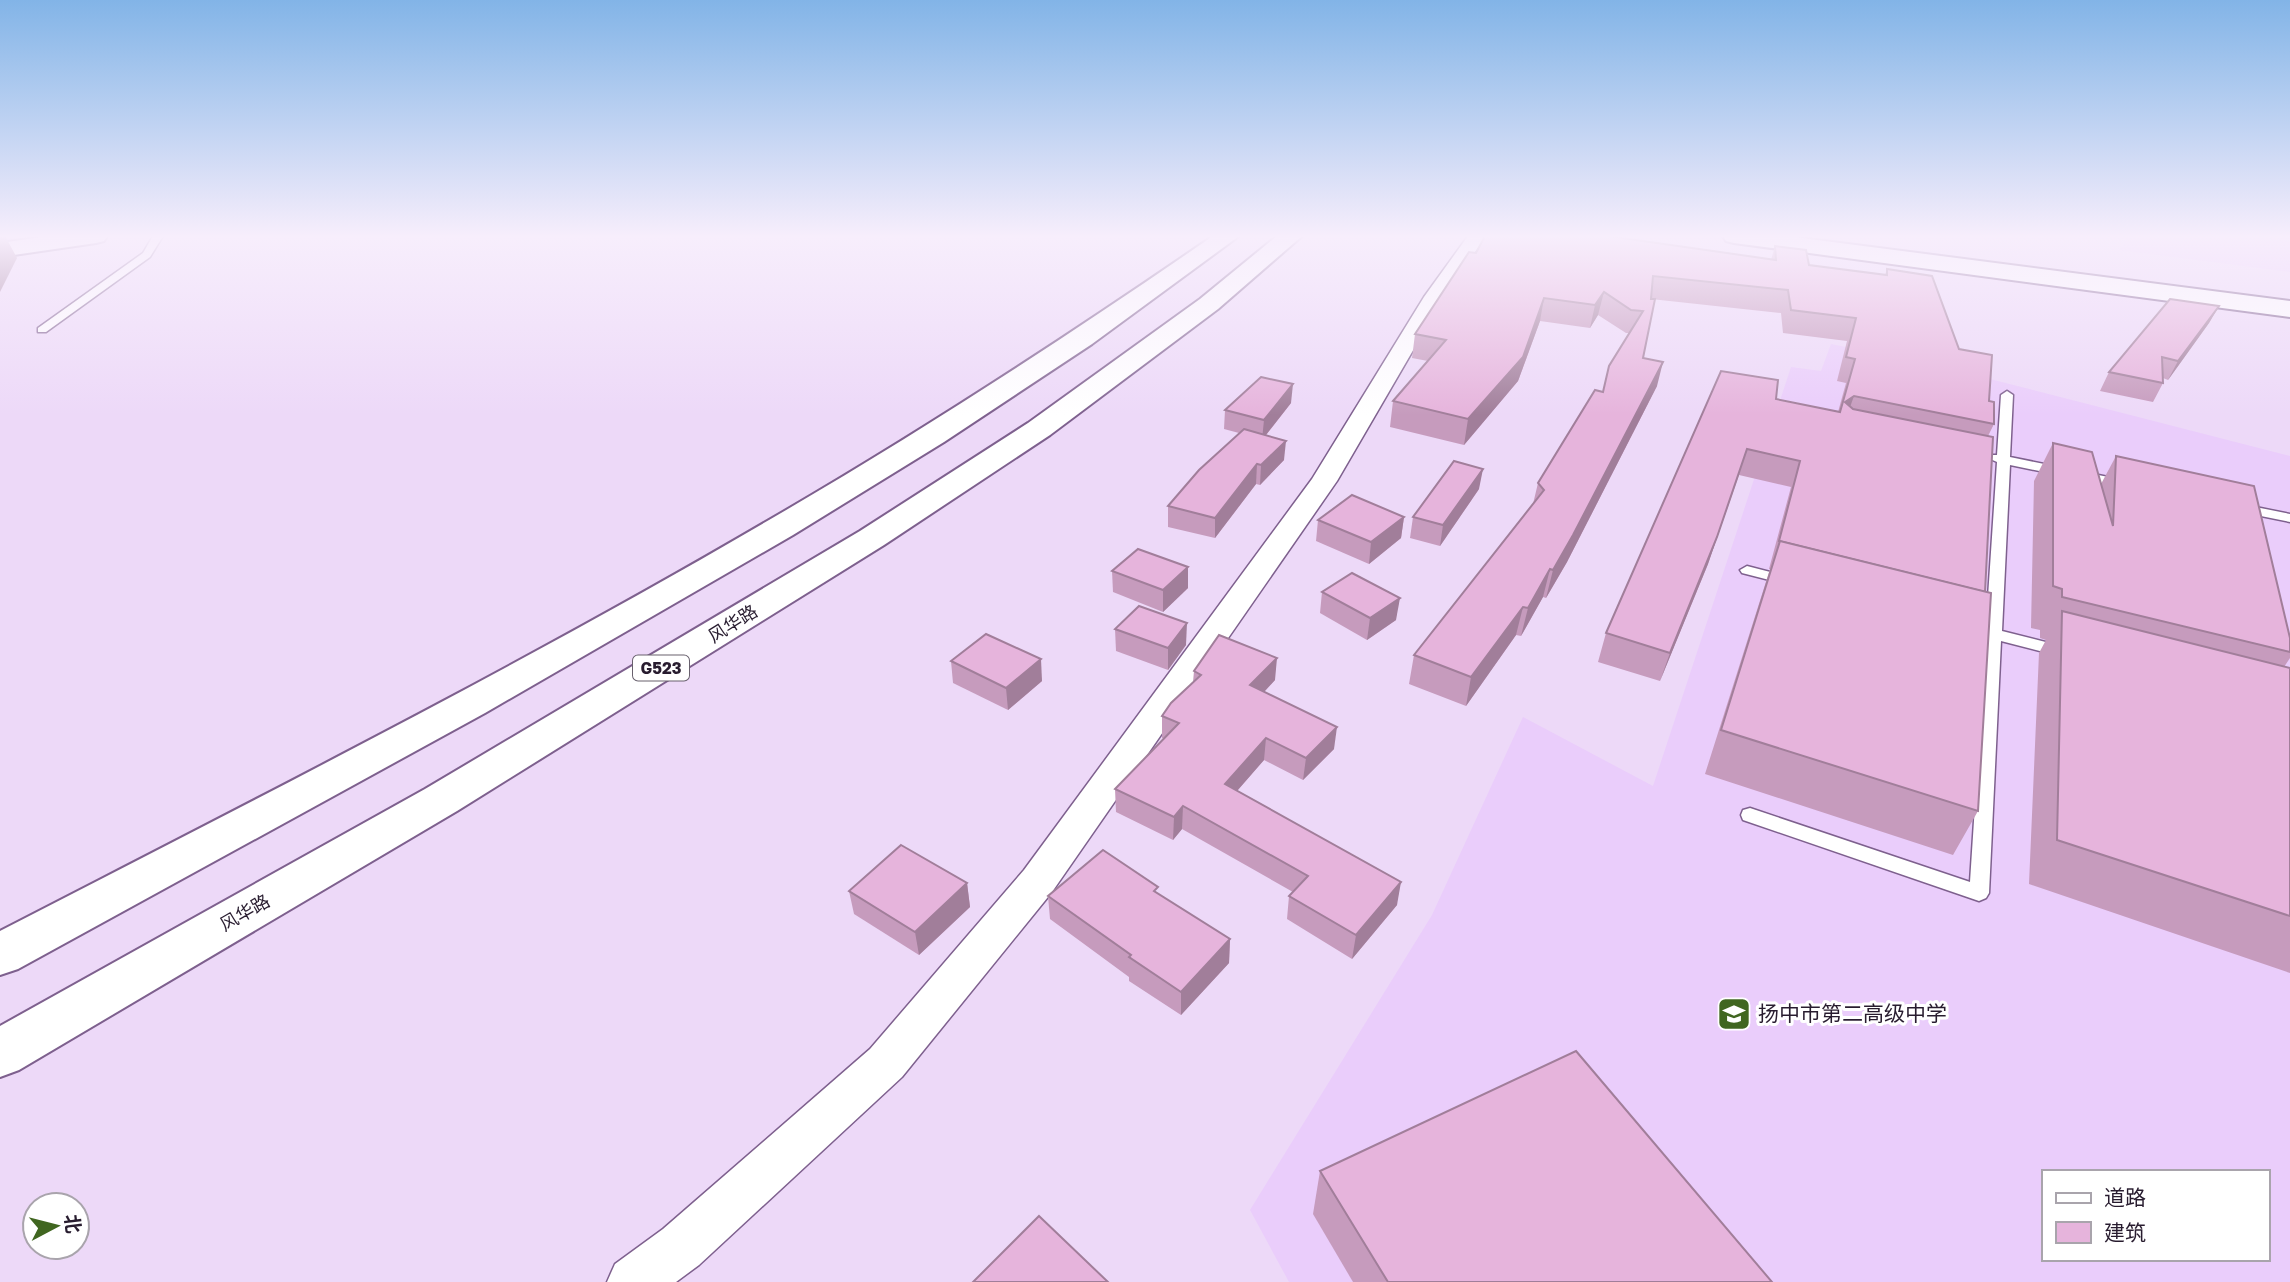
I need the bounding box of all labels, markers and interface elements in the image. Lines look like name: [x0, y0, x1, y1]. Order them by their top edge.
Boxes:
street label: 风华路: [704, 600, 761, 647]
road number: G523: [633, 656, 689, 680]
street label: 风华路: [216, 889, 273, 935]
school or university icon: 扬中市第二高级中学: [1715, 995, 1753, 1033]
place label: 扬中市第二高级中学: [1758, 1000, 1947, 1026]
legend: [2042, 1170, 2269, 1261]
text: 道路: [2104, 1184, 2146, 1210]
north arrow: [21, 1191, 91, 1261]
text: 北: [61, 1213, 86, 1235]
text: 建筑: [2104, 1219, 2146, 1245]

